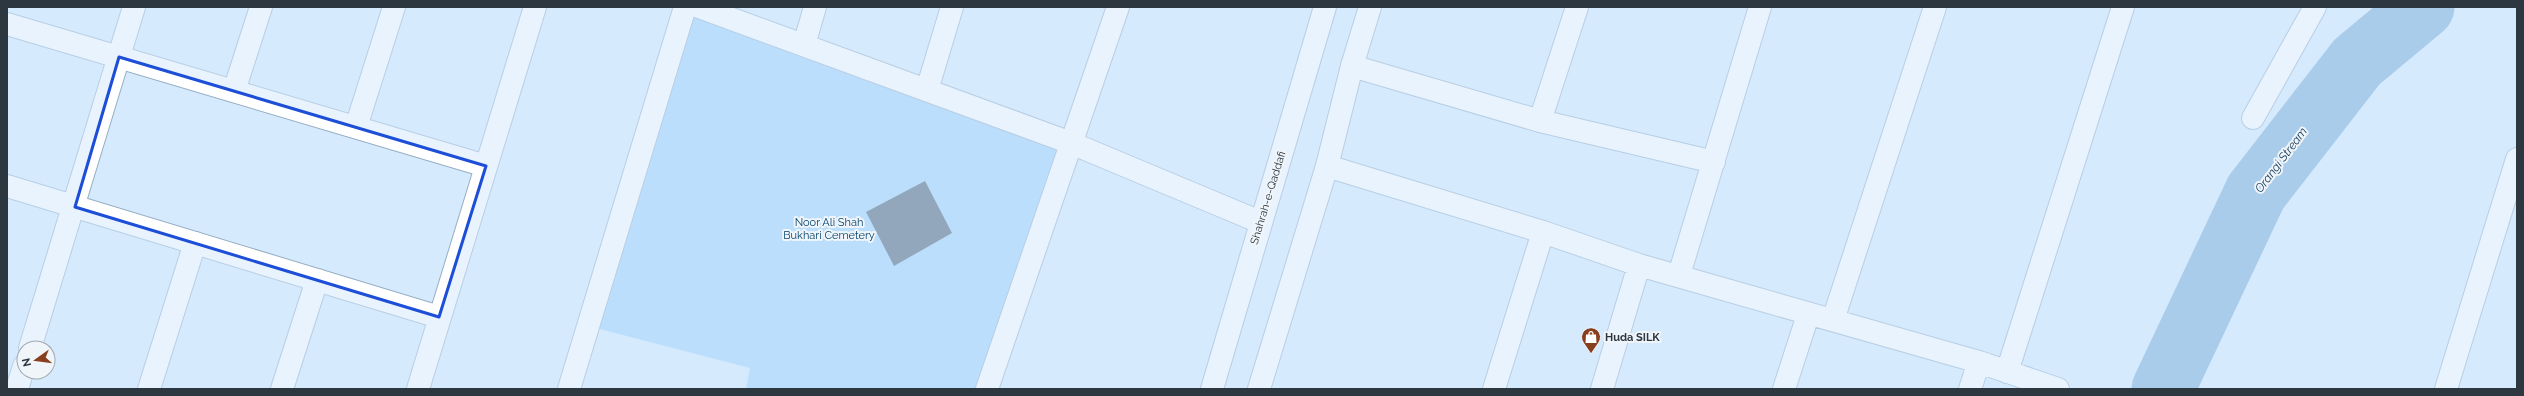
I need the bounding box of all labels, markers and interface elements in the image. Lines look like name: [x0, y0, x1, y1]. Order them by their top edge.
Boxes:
water label: Orangi Stream: [2252, 125, 2310, 195]
street label: Shahrah-e-Qaddafi: [1248, 150, 1288, 246]
park label: Noor Ali Shah Bukhari Cemetery: [783, 216, 875, 242]
shop icon: Huda SILK: [1580, 326, 1602, 354]
place label: Huda SILK: [1605, 331, 1660, 344]
north arrow: [16, 340, 56, 380]
text: N: [19, 357, 34, 368]

